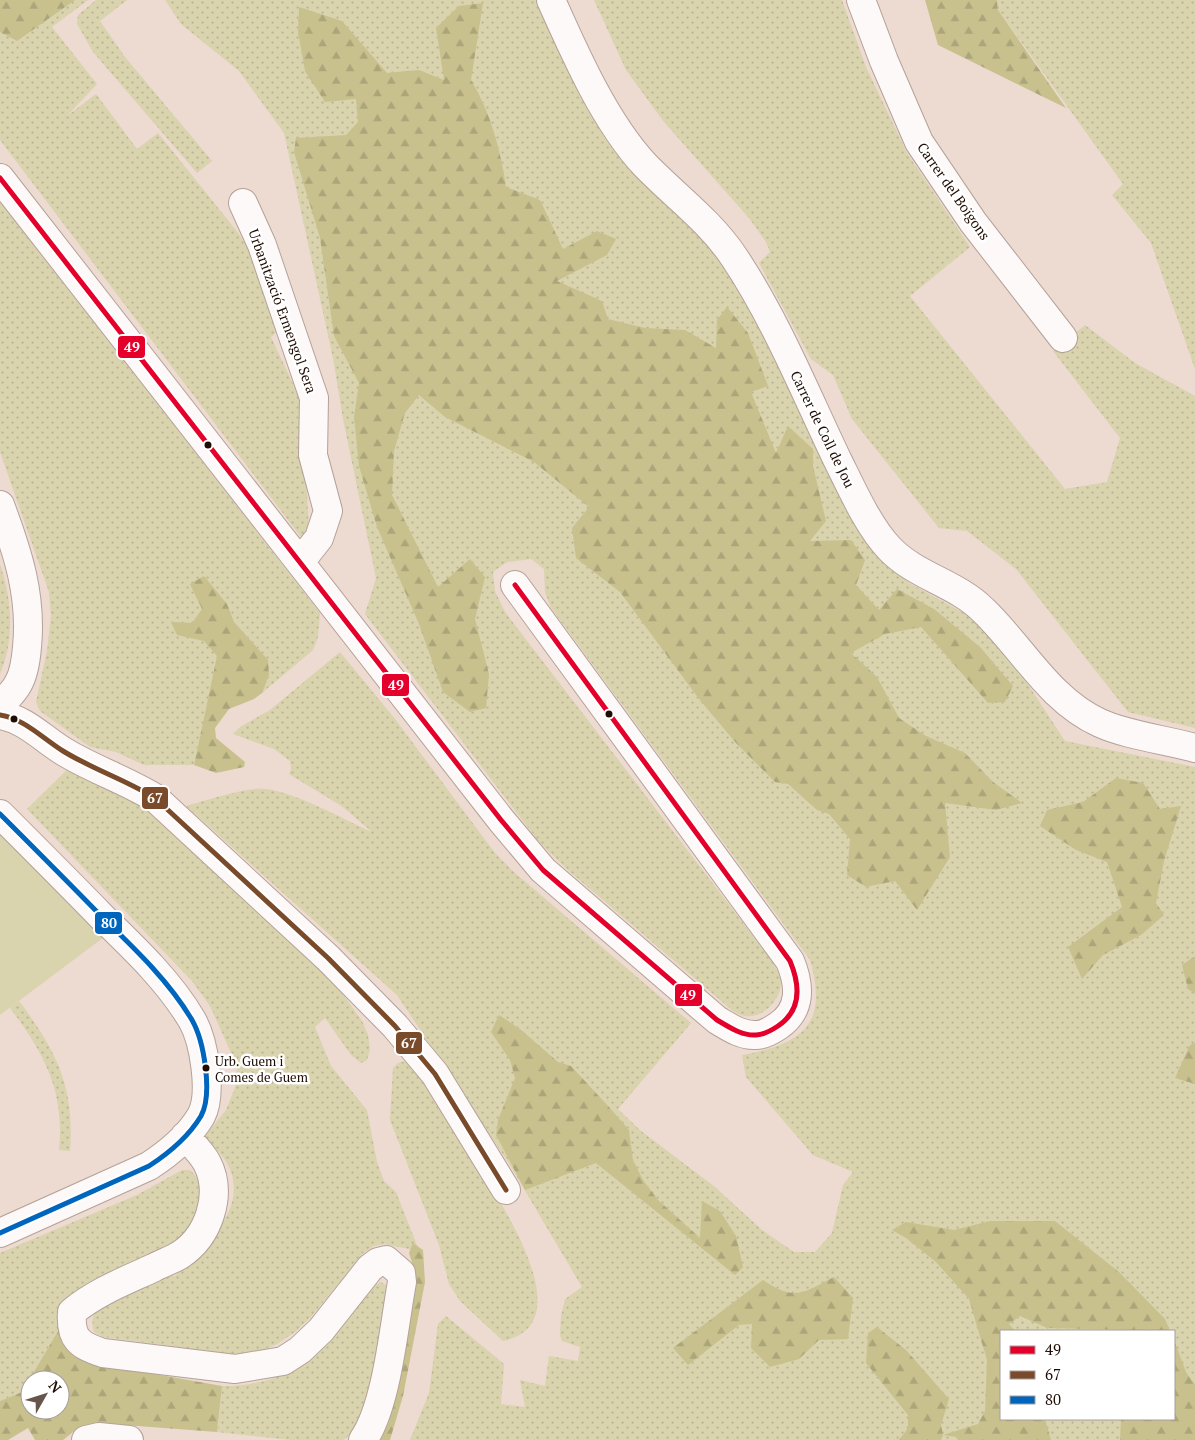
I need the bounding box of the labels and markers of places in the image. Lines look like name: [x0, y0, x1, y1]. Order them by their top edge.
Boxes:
unlabelled marker: [203, 440, 213, 450]
unlabelled marker: [604, 709, 614, 719]
unlabelled marker: [9, 714, 19, 724]
place label: Urb. Guem i Comes de Guem: [215, 1052, 308, 1086]
marker: Urb. Guem i Comes de Guem: [201, 1063, 211, 1073]

